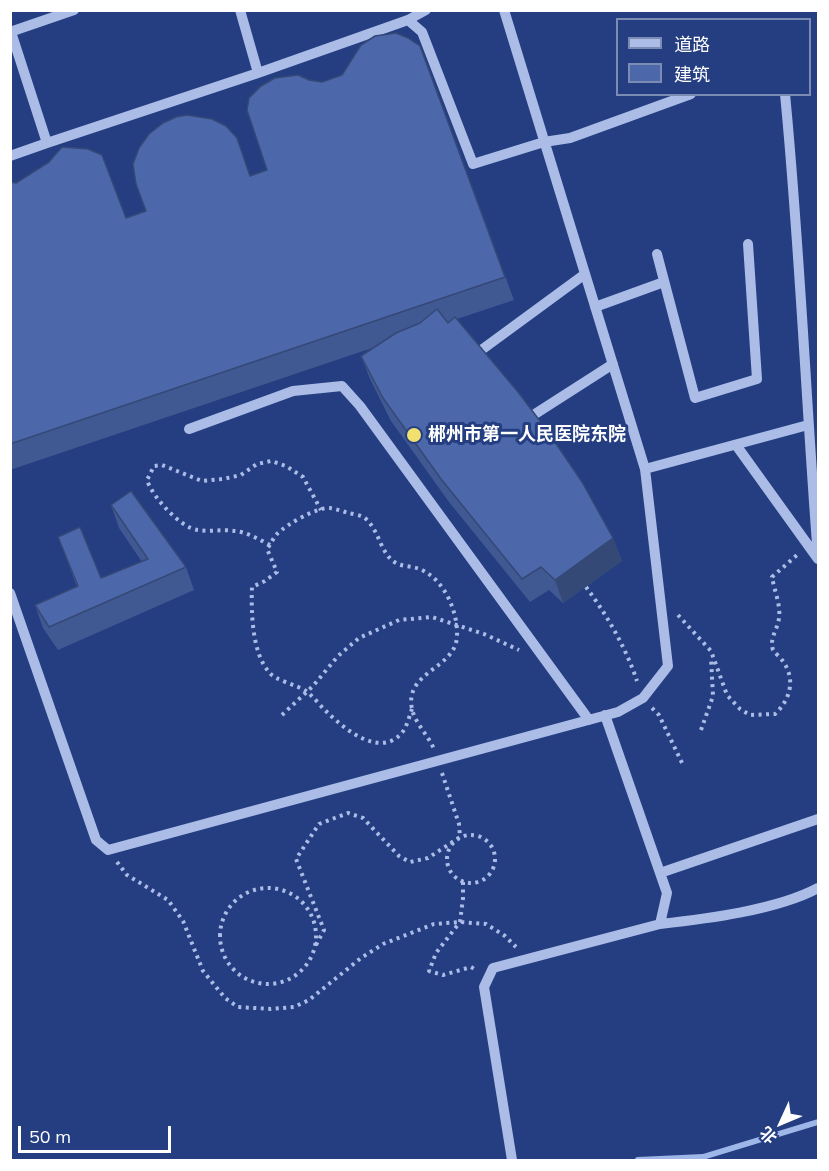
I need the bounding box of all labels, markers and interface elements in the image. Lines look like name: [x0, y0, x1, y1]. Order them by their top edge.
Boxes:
legend: [616, 18, 811, 96]
text: 道路: [674, 33, 710, 56]
text: 建筑: [674, 63, 710, 86]
place label: 郴州市第一人民医院东院: [428, 424, 626, 446]
marker: 郴州市第一人民医院东院: [405, 426, 423, 444]
north arrow: [751, 1093, 811, 1153]
scale bar: [21, 1114, 174, 1152]
text: 北: [755, 1123, 781, 1148]
text: 50 m: [29, 1125, 71, 1148]

